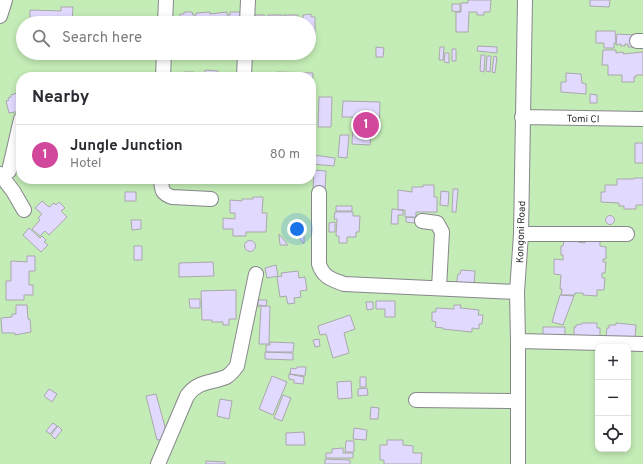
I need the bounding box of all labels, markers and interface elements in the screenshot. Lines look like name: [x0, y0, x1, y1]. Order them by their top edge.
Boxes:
search box: [16, 16, 316, 60]
icon: search: [30, 27, 52, 49]
text: Search here: [62, 29, 142, 48]
text: Nearby: [32, 87, 89, 109]
pin: 1: [353, 110, 379, 140]
street label: Tomi Cl: [566, 113, 600, 126]
text: Jungle Junction: [70, 137, 183, 156]
text: 1: [42, 147, 48, 163]
text: 80 m: [270, 147, 300, 163]
text: Hotel: [70, 156, 101, 172]
street label: Kongoni Road: [514, 201, 529, 263]
your location: [287, 219, 307, 239]
map controls: [595, 344, 631, 452]
button: +: [595, 344, 631, 380]
button: −: [595, 380, 631, 416]
button: locate: [595, 416, 631, 452]

